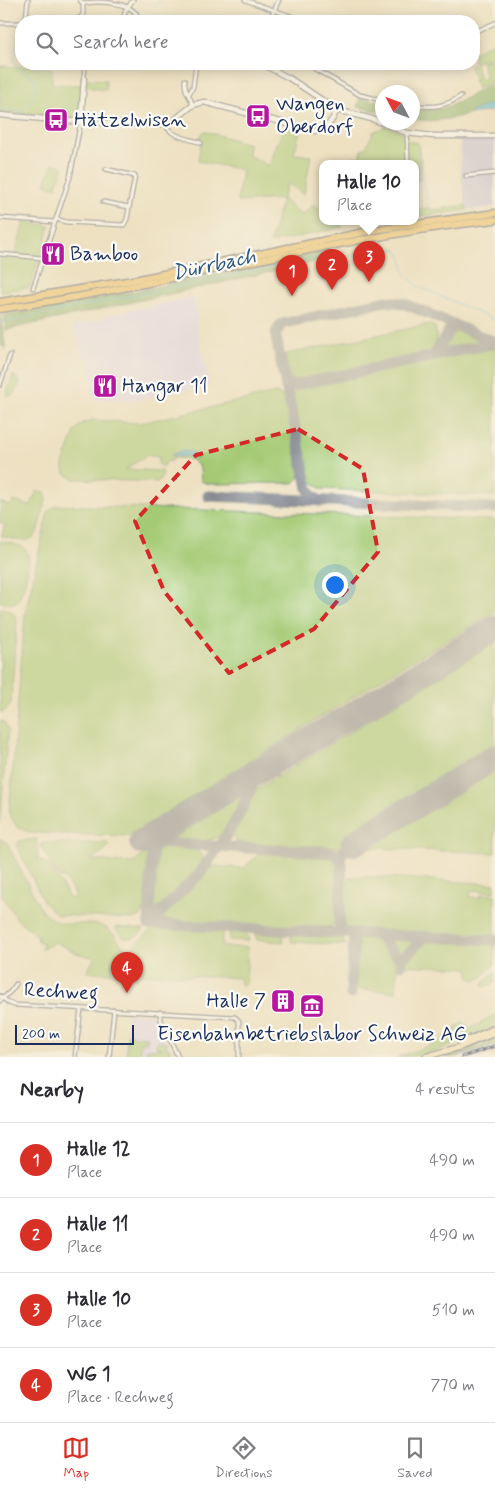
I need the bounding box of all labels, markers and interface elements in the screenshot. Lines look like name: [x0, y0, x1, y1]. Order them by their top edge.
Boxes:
search box: [15, 15, 480, 70]
icon: search: [33, 29, 61, 57]
text: Search here: [73, 30, 169, 55]
north arrow: [375, 85, 420, 130]
place label: Wangen Oberdorf: [276, 91, 353, 141]
bus stop icon: Wangen Oberdorf: [245, 103, 271, 129]
bus stop icon: Hätzelwisen: [43, 107, 69, 133]
place label: Hätzelwisen: [74, 107, 187, 134]
popup: [319, 160, 419, 225]
text: Halle 10: [337, 170, 401, 195]
text: Place: [337, 195, 372, 216]
restaurant icon: Bamboo: [40, 241, 66, 267]
place label: Bamboo: [70, 241, 138, 268]
pin: 3: [353, 241, 385, 282]
water label: Dürrbach: [170, 242, 259, 288]
pin: 2: [316, 249, 348, 290]
pin: 1: [276, 255, 308, 296]
restaurant icon: Hangar 11: [92, 373, 118, 399]
place label: Hangar 11: [122, 373, 207, 401]
your location: [322, 572, 348, 598]
pin: 4: [111, 952, 143, 993]
street label: Rechweg: [23, 977, 99, 1009]
place label: Halle 7: [207, 988, 266, 1015]
building icon: Halle 7: [270, 988, 296, 1014]
museum icon: Eisenbahnbetriebslabor Schweiz AG: [299, 993, 325, 1019]
place label: Eisenbahnbetriebslabor Schweiz AG: [157, 1021, 467, 1048]
scale bar: [15, 1022, 134, 1045]
text: 200 m: [22, 1025, 60, 1043]
text: Nearby: [20, 1076, 84, 1104]
text: 4 results: [415, 1079, 475, 1100]
text: Halle 12: [67, 1137, 130, 1162]
text: 1: [32, 1150, 40, 1171]
text: 490 m: [429, 1150, 475, 1171]
text: Place: [67, 1162, 102, 1183]
text: Halle 11: [67, 1212, 129, 1237]
text: 2: [32, 1225, 40, 1246]
text: 490 m: [429, 1225, 475, 1246]
text: Place: [67, 1237, 102, 1258]
text: Halle 10: [67, 1287, 131, 1312]
text: 3: [32, 1300, 40, 1321]
text: 510 m: [432, 1300, 475, 1321]
text: Place: [67, 1312, 102, 1333]
text: WG 1: [67, 1362, 110, 1387]
text: 4: [31, 1375, 41, 1396]
text: 770 m: [431, 1375, 475, 1396]
text: Place · Rechweg: [67, 1387, 174, 1408]
tab: Map: [62, 1434, 90, 1482]
tab: Directions: [215, 1434, 273, 1482]
tab: Saved: [397, 1434, 433, 1482]

